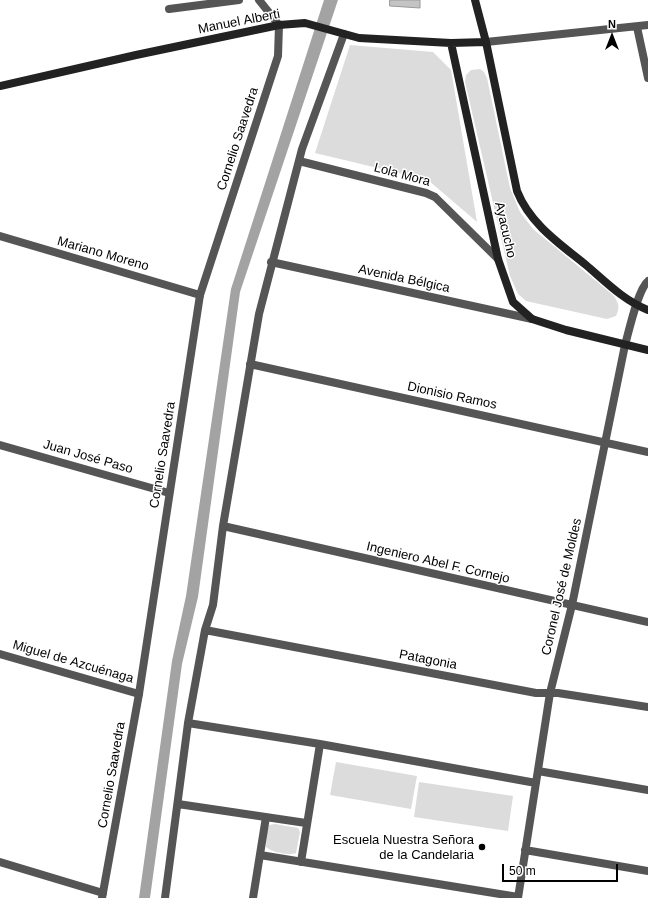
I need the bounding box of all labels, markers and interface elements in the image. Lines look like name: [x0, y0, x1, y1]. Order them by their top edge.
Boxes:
street label: Manuel Alberti: [197, 6, 281, 38]
north arrow: [592, 16, 632, 56]
text: N: [608, 18, 616, 30]
street label: Cornelio Saavedra: [214, 85, 262, 193]
street label: Lola Mora: [372, 160, 432, 190]
street label: Ayacucho: [491, 201, 519, 259]
street label: Mariano Moreno: [55, 233, 151, 275]
street label: Avenida Bélgica: [357, 262, 451, 296]
street label: Dionisio Ramos: [406, 379, 498, 413]
street label: Cornelio Saavedra: [147, 401, 179, 509]
street label: Juan José Paso: [41, 437, 135, 477]
street label: Coronel José de Moldes: [539, 517, 585, 657]
street label: Ingeniero Abel F. Cornejo: [365, 539, 511, 587]
street label: Miguel de Azcuénaga: [11, 637, 135, 687]
street label: Patagonia: [398, 647, 458, 673]
street label: Cornelio Saavedra: [95, 721, 129, 829]
place label: Escuela Nuestra Señora de la Candelaria: [333, 832, 474, 863]
marker: Escuela Nuestra Señora de la Candelaria: [477, 842, 487, 852]
scale bar: [504, 856, 620, 882]
text: 50 m: [509, 864, 536, 878]

